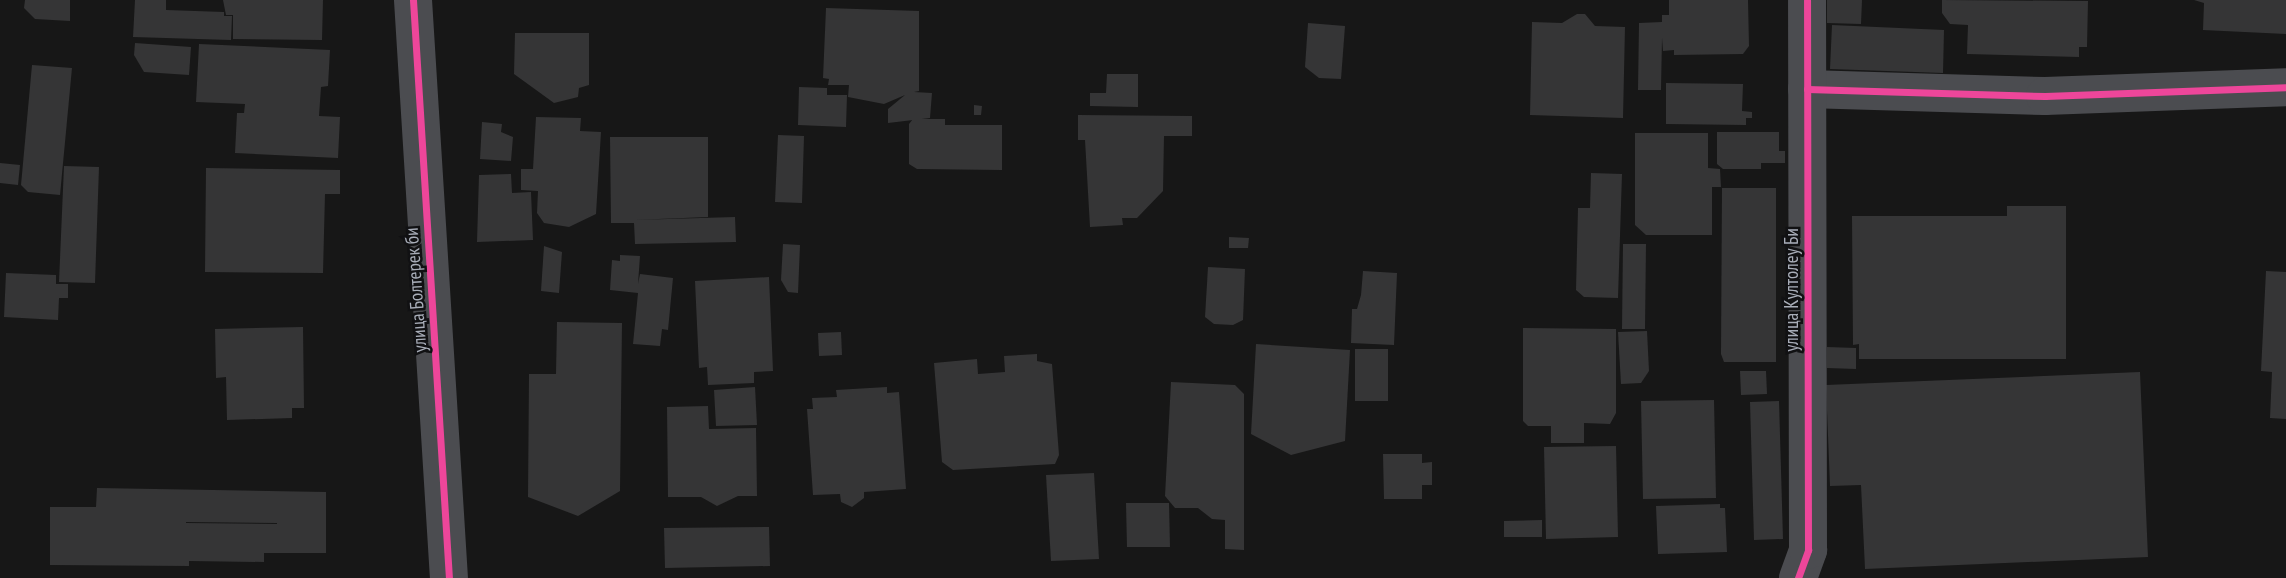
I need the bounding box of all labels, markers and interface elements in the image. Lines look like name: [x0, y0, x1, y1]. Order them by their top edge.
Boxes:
street label: улица Болтерек би: [400, 227, 432, 353]
street label: улица Култолеу Би: [1781, 228, 1803, 352]

